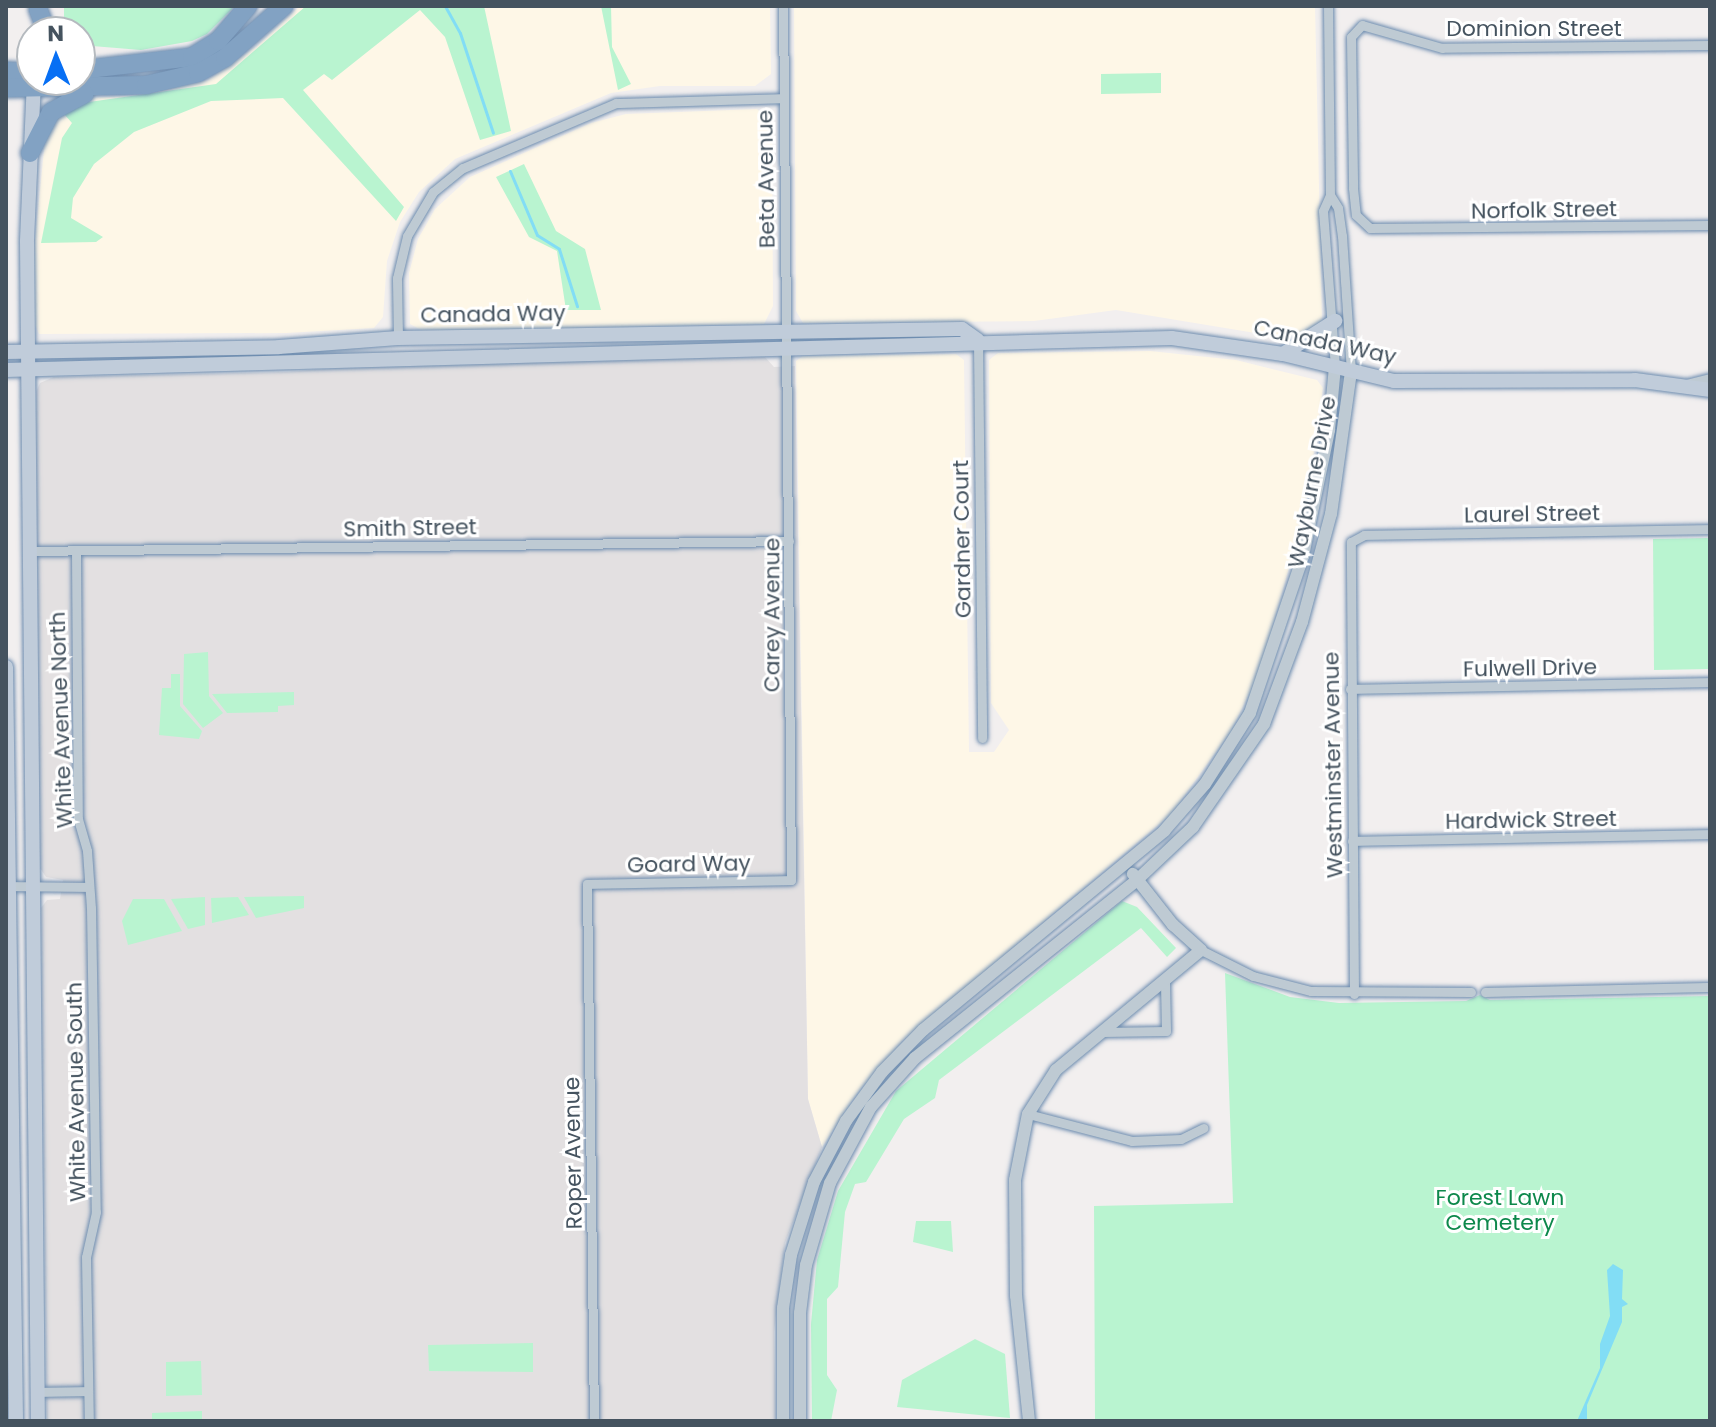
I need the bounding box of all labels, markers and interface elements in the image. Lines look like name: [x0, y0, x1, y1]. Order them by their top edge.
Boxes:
north arrow: [16, 16, 96, 96]
street label: Dominion Street: [1446, 16, 1622, 42]
text: N: [47, 18, 64, 49]
street label: Beta Avenue: [752, 110, 780, 248]
street label: Norfolk Street: [1471, 196, 1617, 224]
street label: Canada Way: [420, 300, 566, 328]
street label: Canada Way: [1251, 314, 1399, 370]
street label: Wayburne Drive: [1282, 394, 1342, 570]
street label: Gardner Court: [947, 460, 977, 618]
street label: Laurel Street: [1464, 500, 1600, 528]
street label: Smith Street: [343, 514, 477, 542]
street label: Carey Avenue: [759, 538, 785, 692]
street label: White Avenue North: [44, 611, 78, 829]
street label: Westminster Avenue: [1318, 651, 1348, 879]
street label: Fulwell Drive: [1463, 654, 1597, 682]
street label: Hardwick Street: [1445, 805, 1617, 835]
street label: Goard Way: [627, 850, 751, 878]
street label: White Avenue South: [61, 982, 91, 1202]
street label: Roper Avenue: [558, 1076, 588, 1230]
park label: Forest Lawn Cemetery: [1436, 1184, 1564, 1236]

